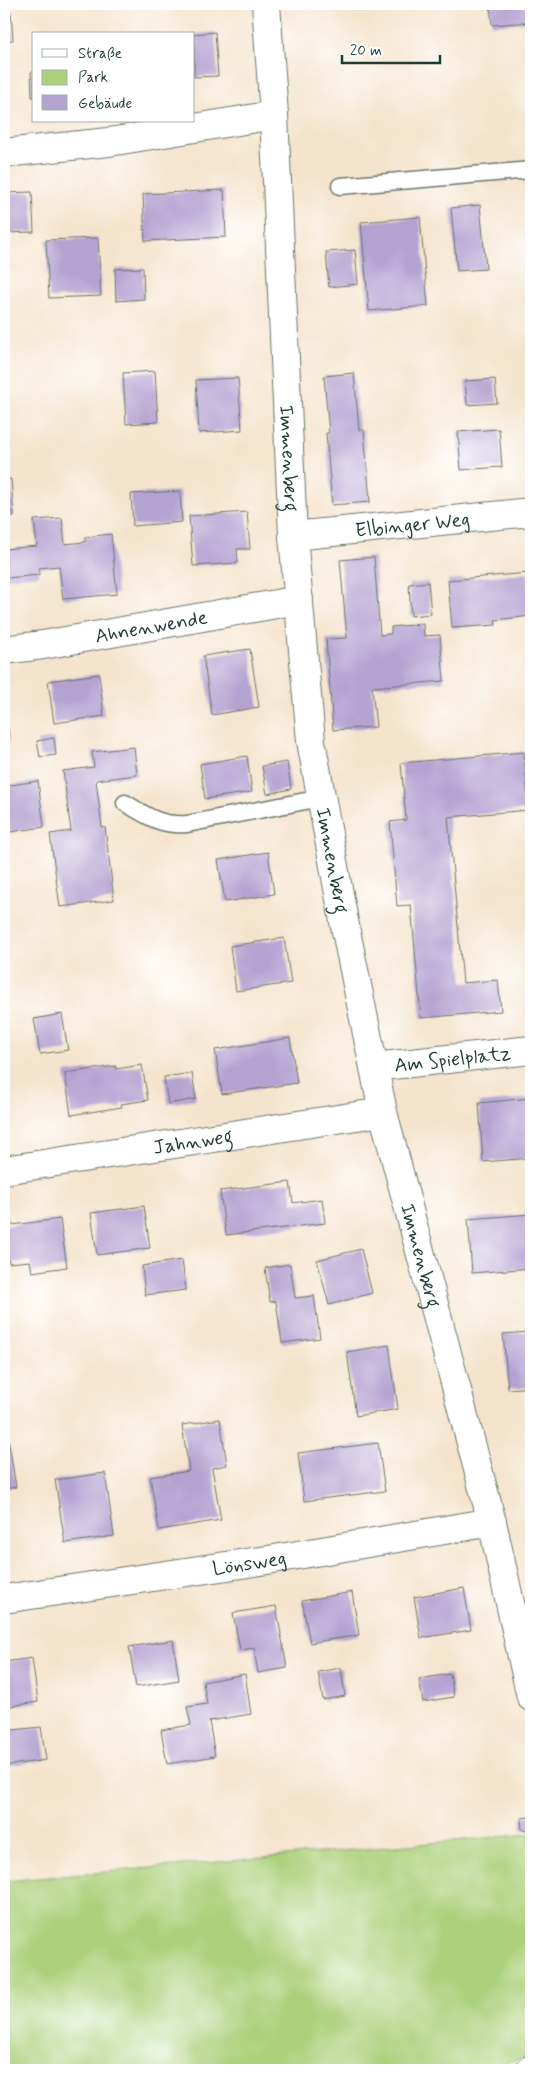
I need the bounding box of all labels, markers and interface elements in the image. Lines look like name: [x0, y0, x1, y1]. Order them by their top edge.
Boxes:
legend: [32, 32, 195, 122]
scale bar: [342, 32, 440, 64]
text: 20 m: [350, 41, 382, 61]
text: Straße: [78, 44, 122, 64]
text: Park: [78, 68, 108, 88]
text: Gebäude: [78, 94, 132, 114]
street label: Immenberg: [272, 404, 304, 513]
street label: Elbinger Weg: [354, 506, 471, 545]
street label: Ahnenwende: [93, 604, 210, 651]
street label: Immenberg: [309, 806, 354, 916]
street label: Am Spielplatz: [393, 1040, 513, 1080]
street label: Jahnweg: [151, 1123, 235, 1162]
street label: Immenberg: [393, 1201, 447, 1312]
street label: Lönsweg: [211, 1545, 289, 1583]

